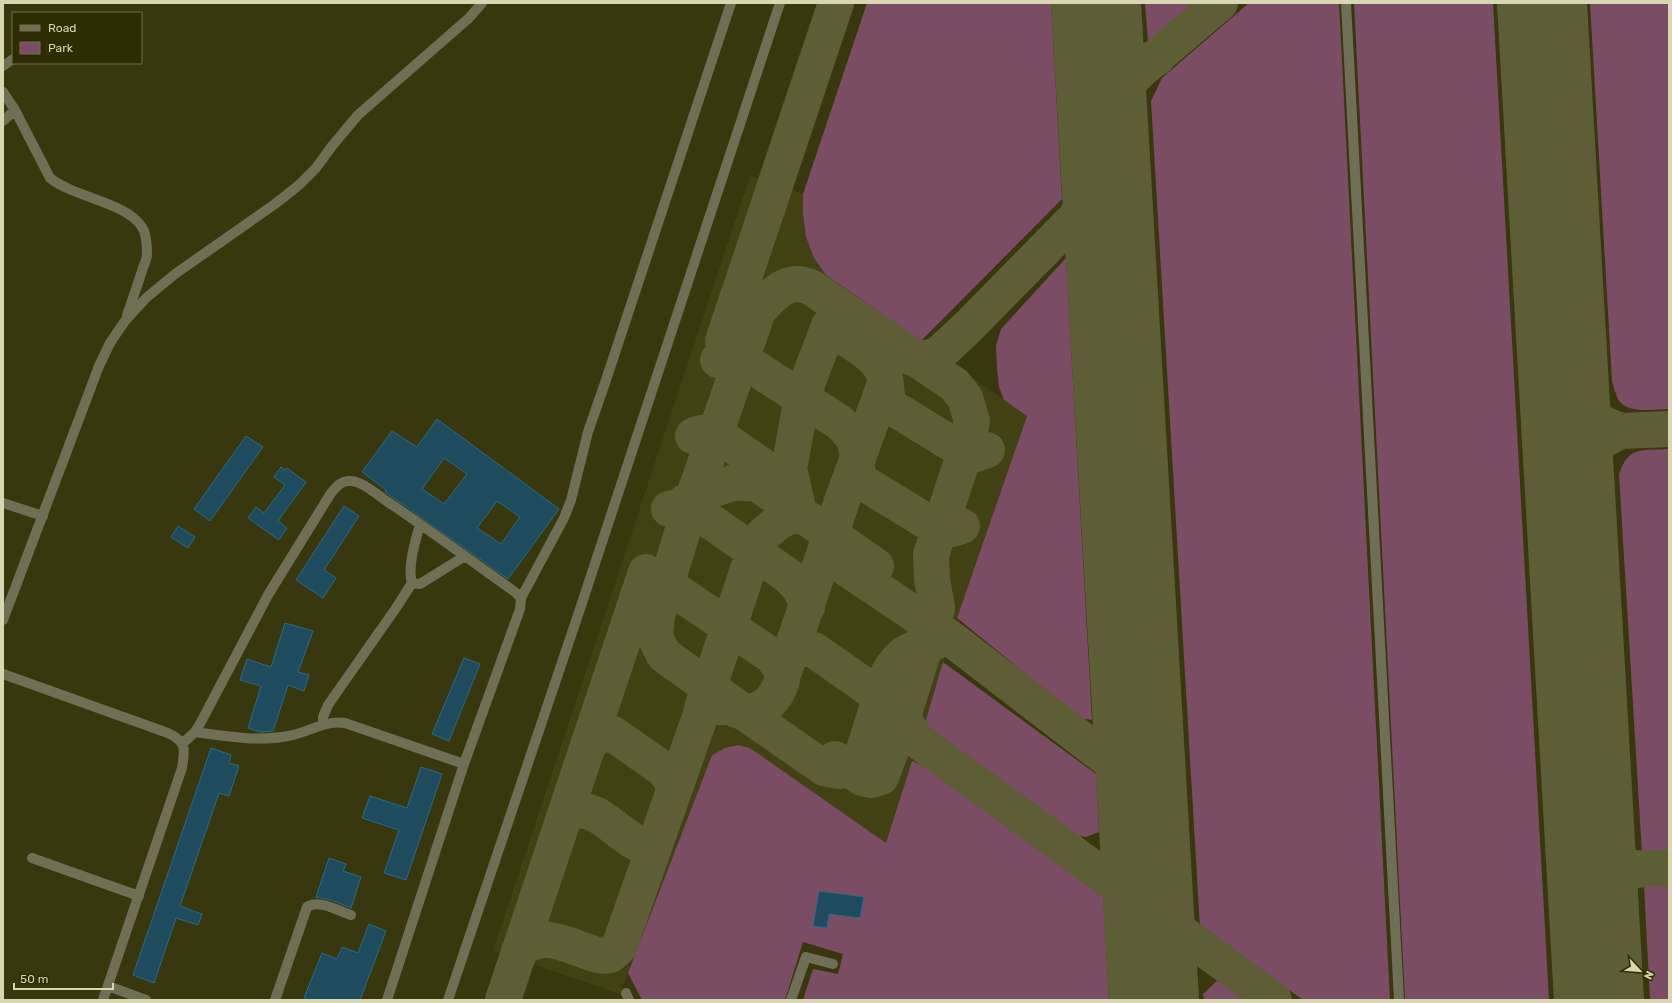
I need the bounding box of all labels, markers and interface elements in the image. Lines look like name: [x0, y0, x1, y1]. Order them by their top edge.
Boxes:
legend: [12, 12, 142, 64]
text: Road: [48, 21, 76, 35]
text: Park: [48, 41, 74, 55]
north arrow: [1620, 951, 1660, 991]
scale bar: [14, 965, 113, 991]
text: N: [1641, 969, 1656, 982]
text: 50 m: [20, 972, 48, 986]

